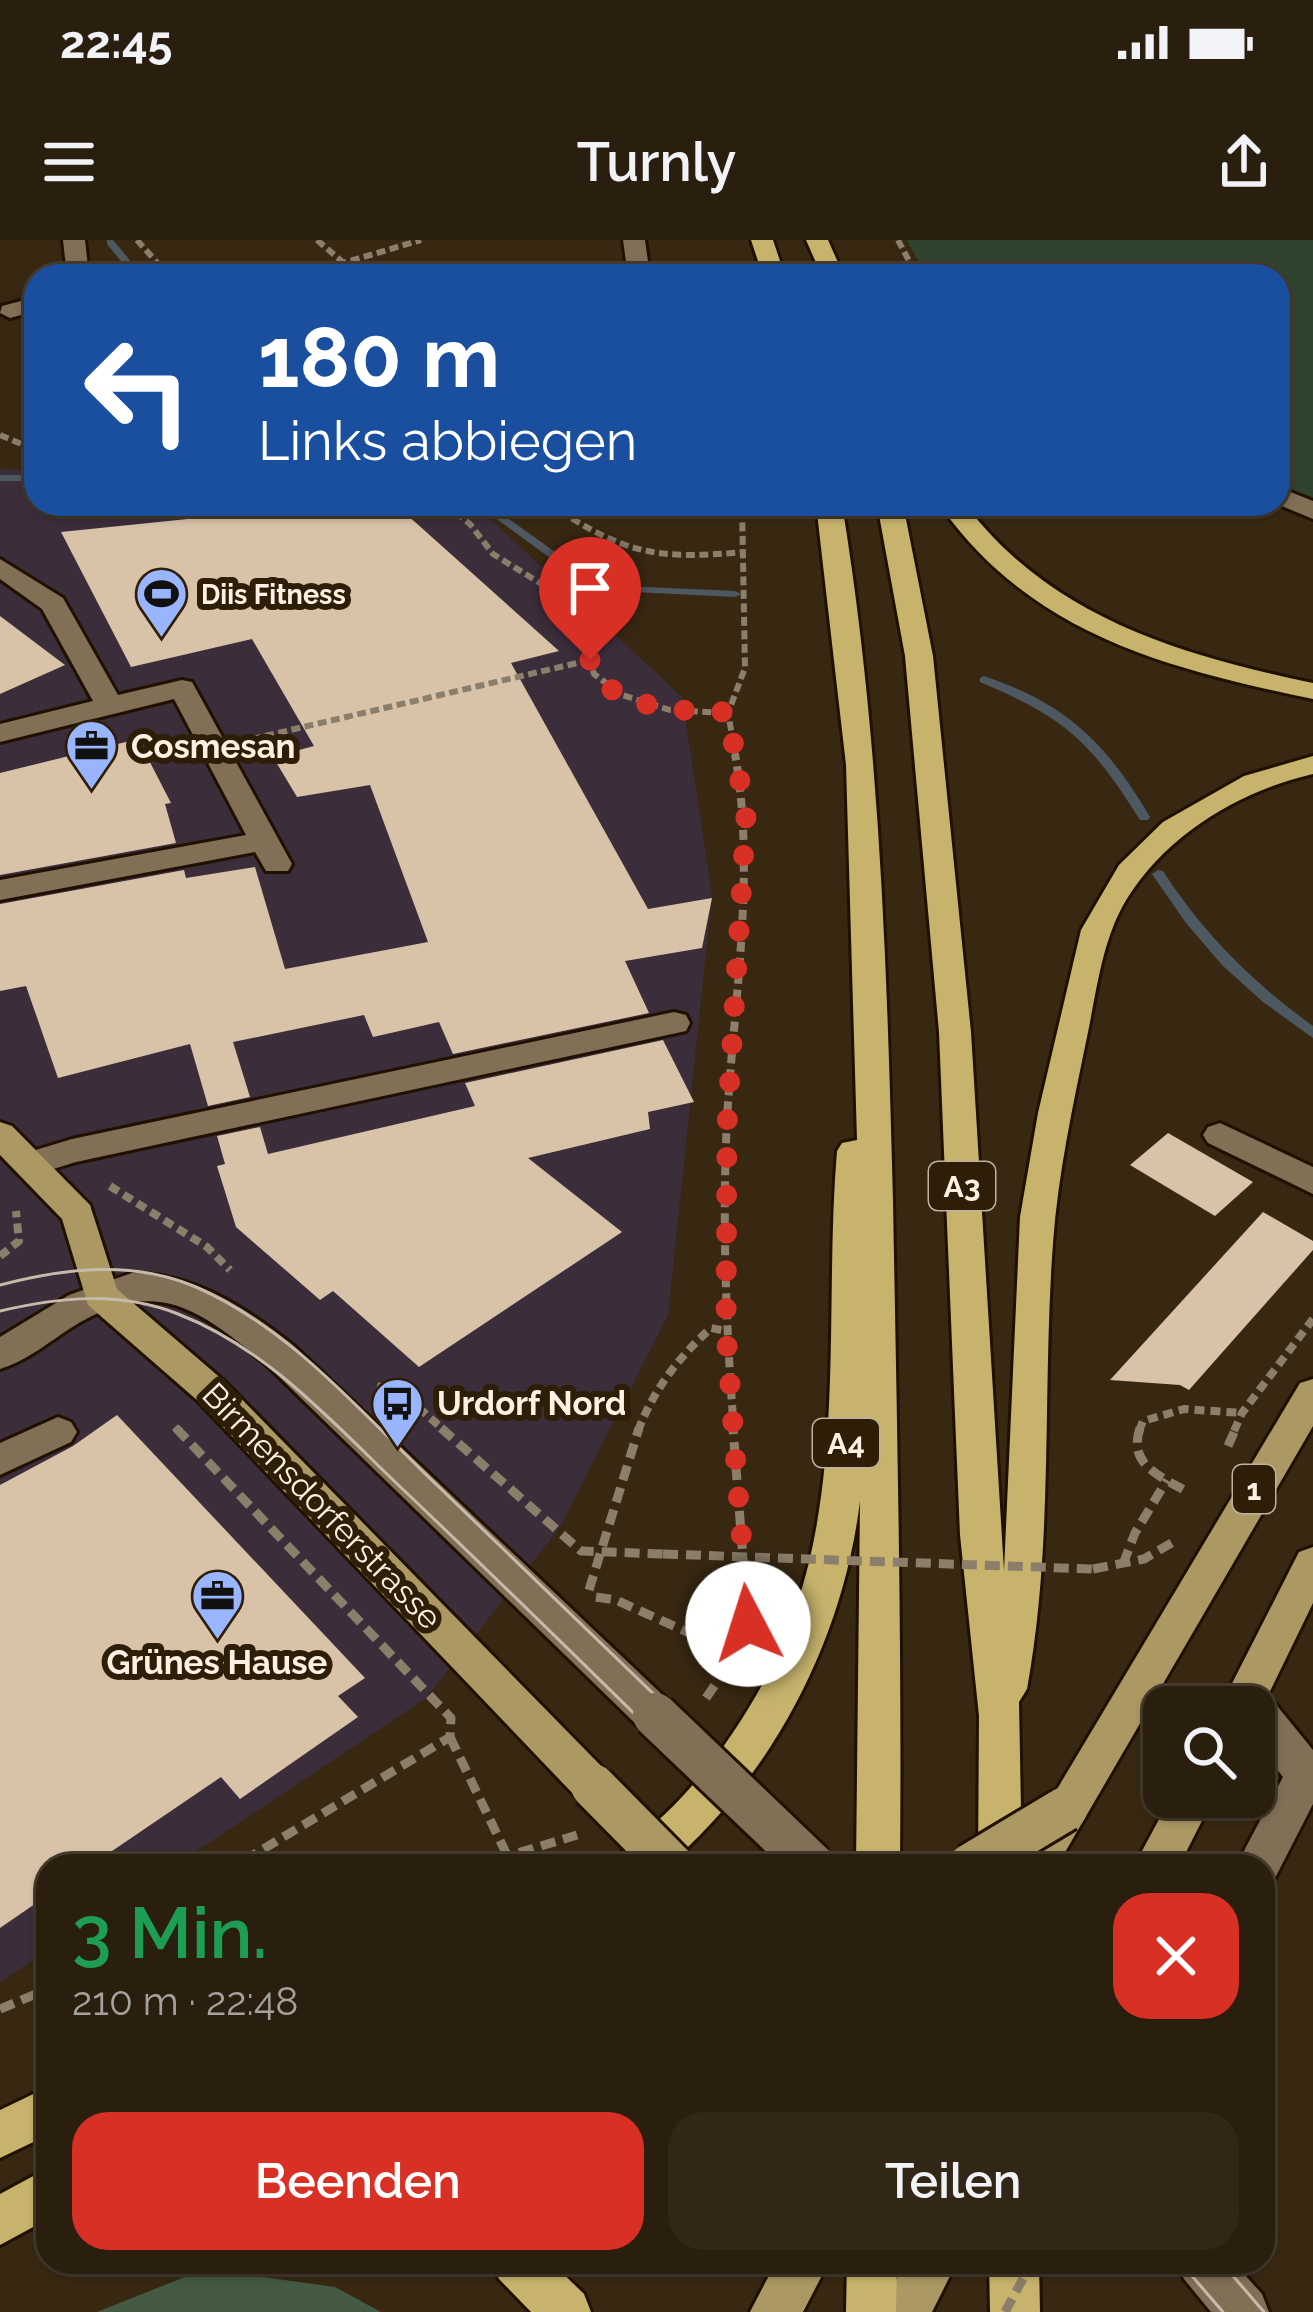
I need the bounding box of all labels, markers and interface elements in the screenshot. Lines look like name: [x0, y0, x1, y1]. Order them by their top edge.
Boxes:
text: 22:45: [60, 16, 173, 69]
icon: menu: [36, 129, 102, 195]
icon: share: [1211, 129, 1277, 195]
text: Turnly: [577, 130, 736, 194]
text: 180 m: [258, 308, 500, 407]
icon: left: [60, 312, 216, 468]
text: Links abbiegen: [258, 409, 637, 473]
pin: [539, 537, 641, 660]
icon: arrive: [557, 555, 623, 621]
sports icon: Diis Fitness: [134, 566, 190, 640]
place label: Diis Fitness: [201, 579, 346, 610]
office icon: Cosmesan: [64, 718, 120, 792]
place label: Cosmesan: [131, 727, 296, 766]
road number: A3: [929, 1162, 995, 1210]
street label: Birmensdorferstrasse: [195, 1375, 449, 1637]
bus stop icon: Urdorf Nord: [370, 1375, 426, 1449]
place label: Urdorf Nord: [437, 1384, 626, 1423]
road number: A4: [813, 1419, 879, 1467]
road number: 1: [1233, 1465, 1275, 1513]
position arrow: [685, 1561, 811, 1687]
office icon: Grünes Hause: [189, 1567, 245, 1641]
place label: Grünes Hause: [107, 1643, 328, 1682]
map controls: [1143, 1686, 1275, 1818]
button: search: [1143, 1686, 1275, 1818]
text: 3 Min.: [72, 1890, 268, 1975]
button: close: [1113, 1893, 1239, 2019]
text: 210 m · 22:48: [72, 1978, 298, 2024]
button: Beenden: [72, 2112, 644, 2250]
button: Teilen: [668, 2112, 1239, 2250]

